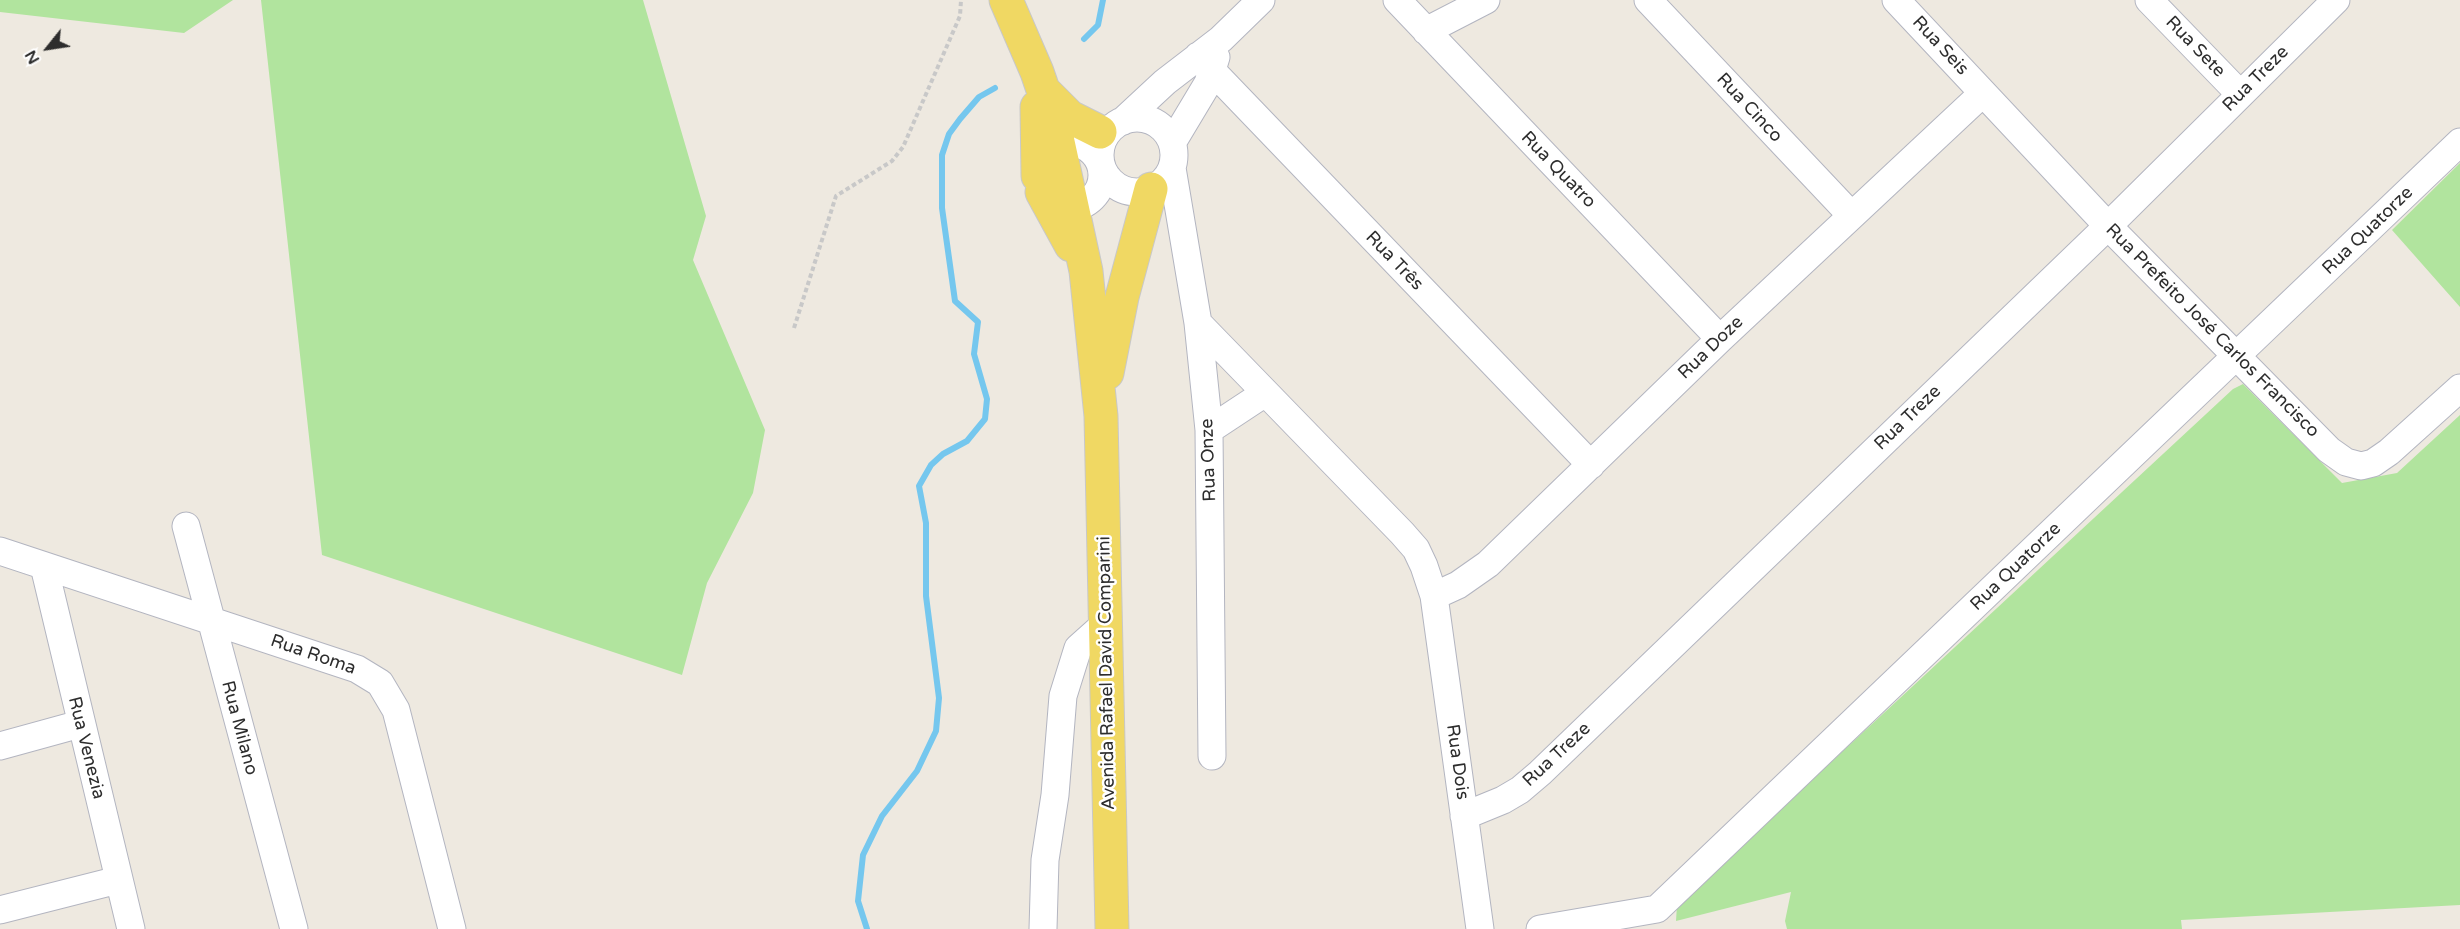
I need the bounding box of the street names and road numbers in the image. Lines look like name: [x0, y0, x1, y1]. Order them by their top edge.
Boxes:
street label: Rua Seis: [1907, 12, 1973, 80]
street label: Rua Sete: [2161, 12, 2229, 82]
street label: Rua Treze: [2219, 42, 2293, 116]
street label: Rua Cinco: [1711, 69, 1787, 147]
street label: Rua Quatro: [1516, 127, 1600, 213]
street label: Rua Quatorze: [2318, 182, 2418, 280]
street label: Rua Prefeito José Carlos Francisco: [2101, 220, 2323, 442]
street label: Rua Três: [1361, 227, 1427, 295]
street label: Rua Doze: [1674, 312, 1748, 384]
street label: Rua Treze: [1870, 381, 1946, 455]
street label: Rua Onze: [1197, 418, 1221, 502]
street label: Rua Quatorze: [1966, 518, 2066, 616]
street label: Avenida Rafael David Comparini: [1094, 536, 1120, 810]
street label: Rua Roma: [267, 630, 359, 680]
street label: Rua Milano: [216, 678, 262, 778]
street label: Rua Venezia: [63, 694, 109, 802]
street label: Rua Treze: [1519, 718, 1595, 792]
street label: Rua Dois: [1441, 723, 1473, 801]

